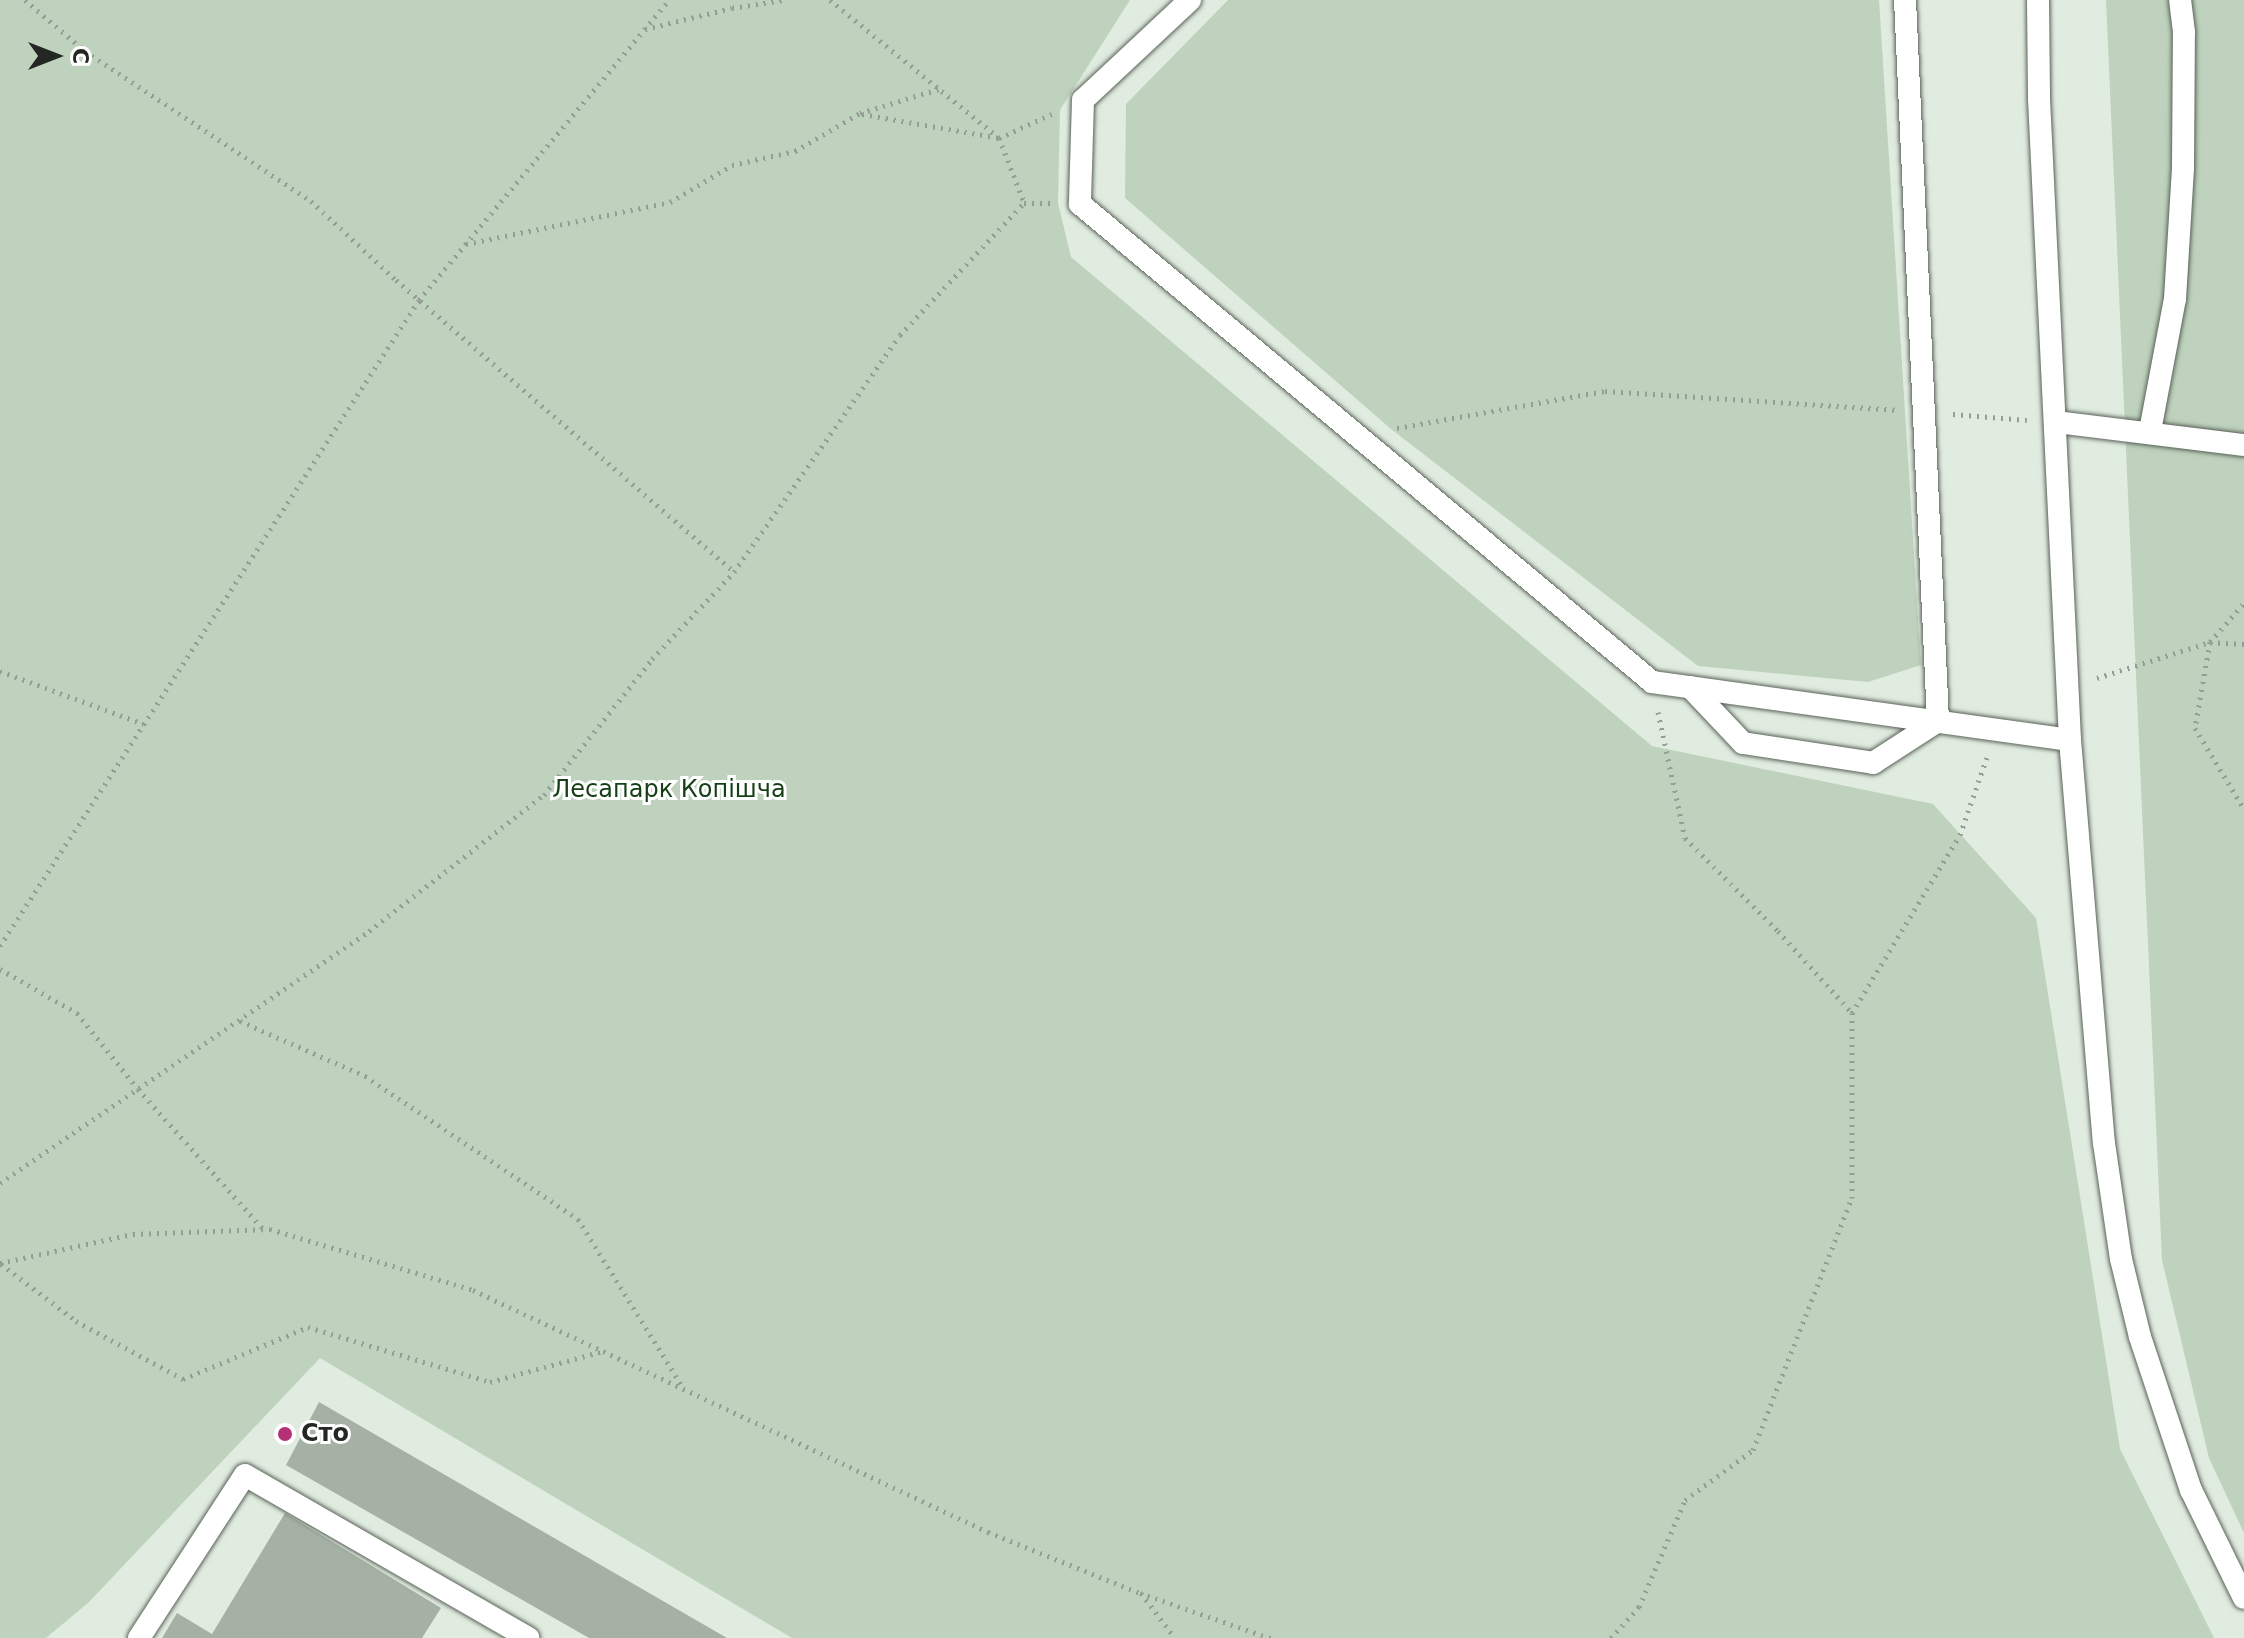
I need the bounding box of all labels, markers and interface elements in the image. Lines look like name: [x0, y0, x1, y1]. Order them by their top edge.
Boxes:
north arrow: [16, 16, 96, 96]
text: С: [68, 48, 93, 64]
park label: Лесапарк Копішча: [552, 776, 786, 804]
place label: Сто: [301, 1420, 349, 1448]
marker: Сто: [276, 1425, 294, 1443]

